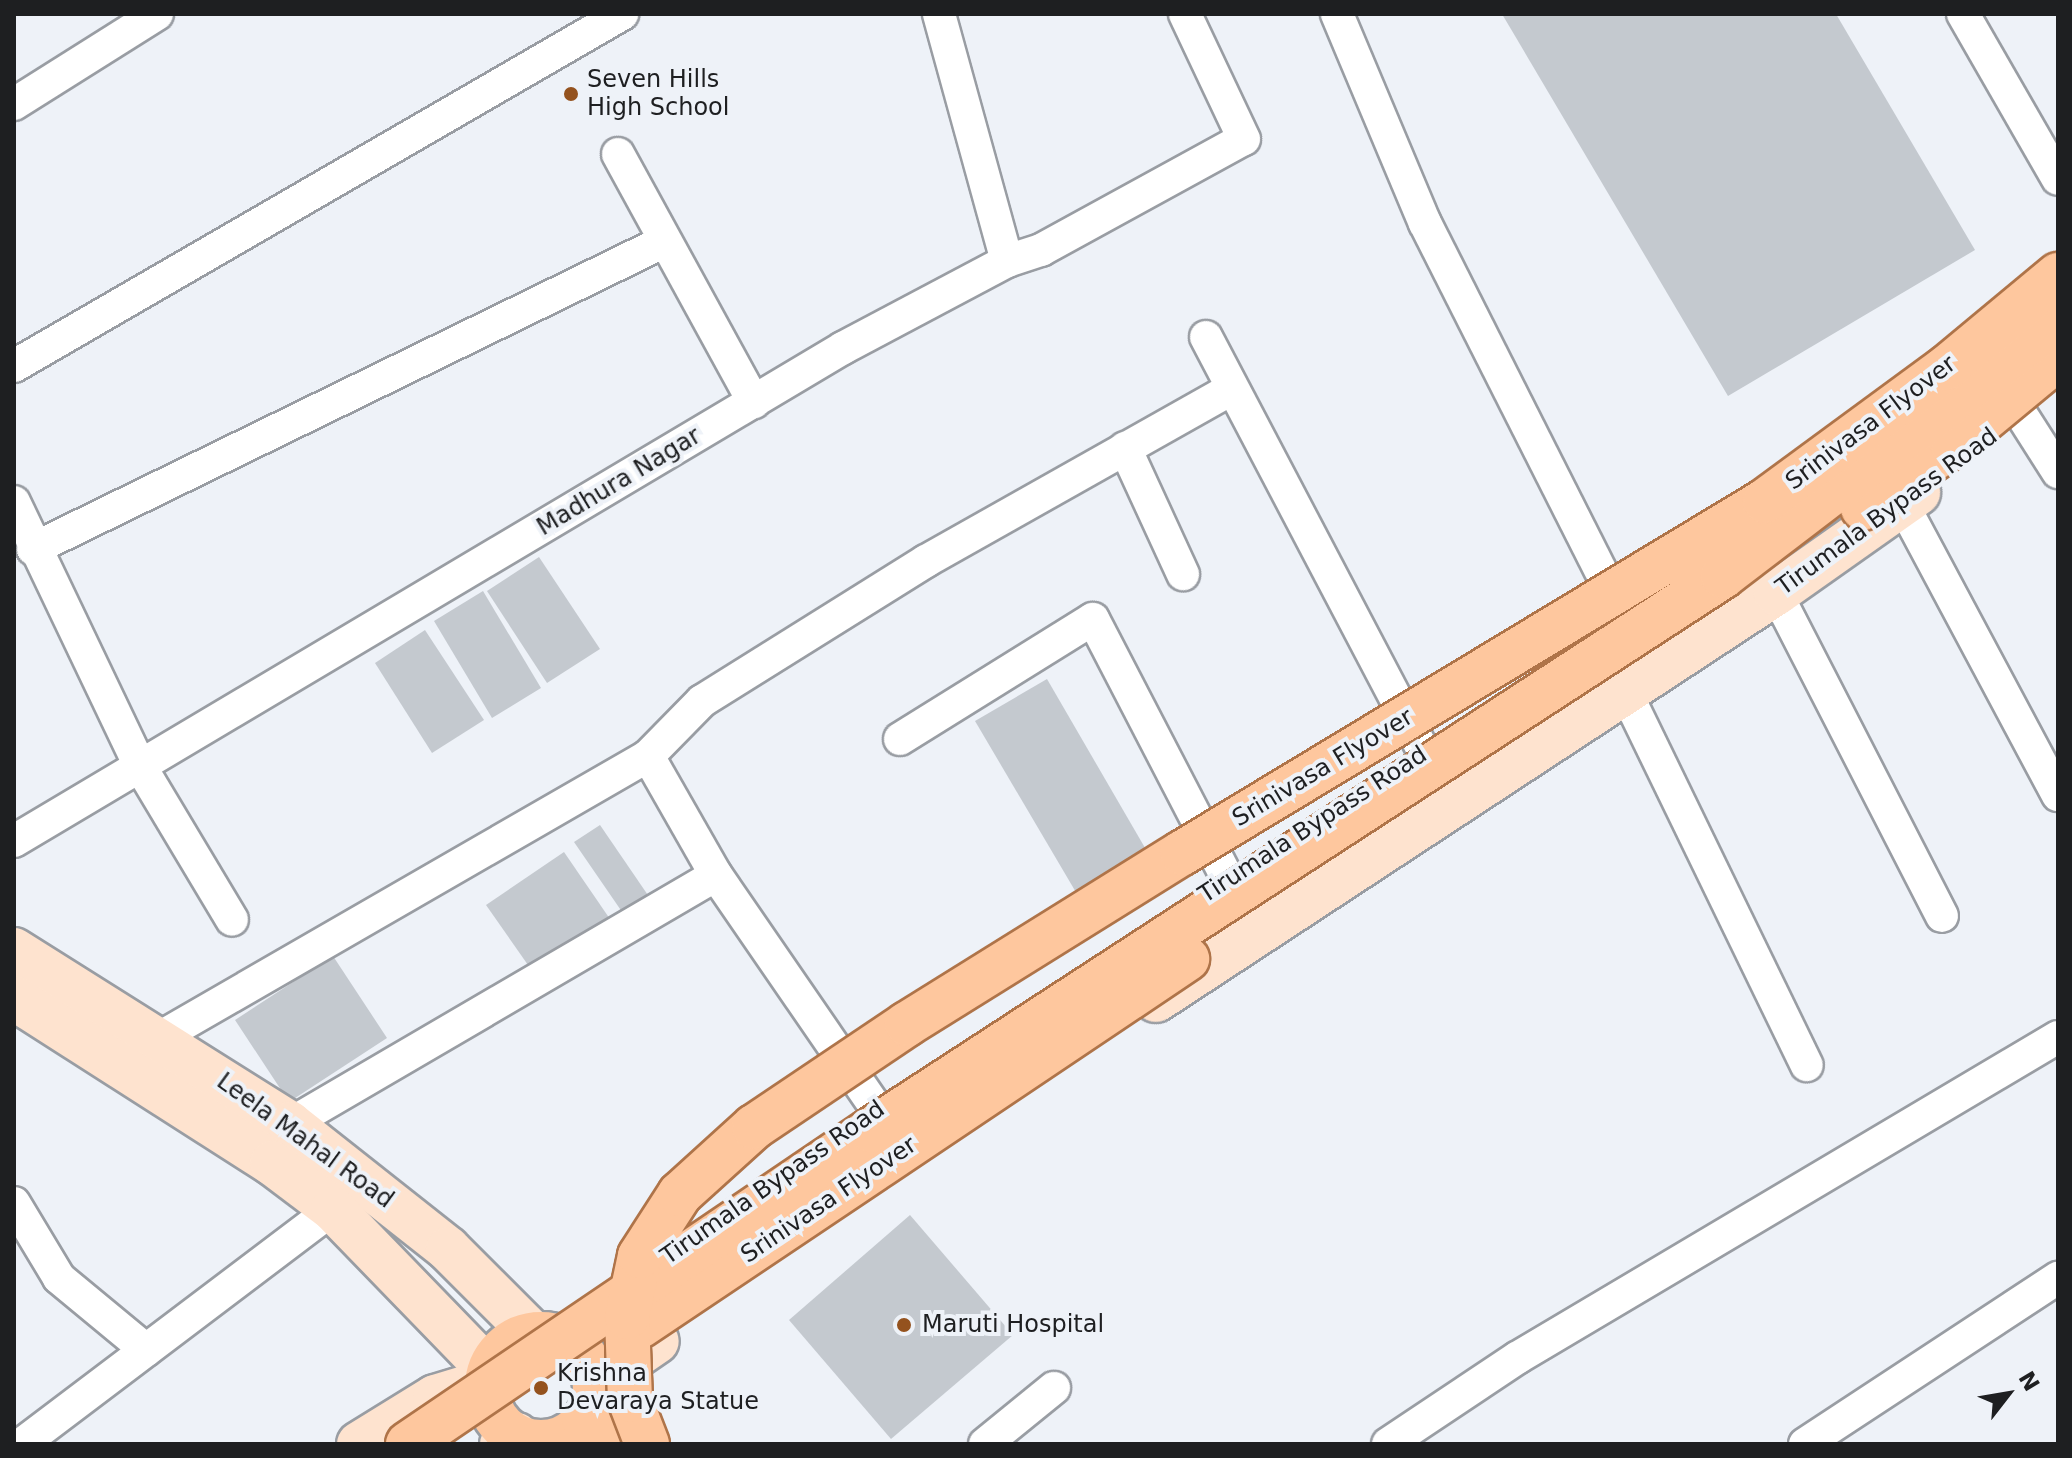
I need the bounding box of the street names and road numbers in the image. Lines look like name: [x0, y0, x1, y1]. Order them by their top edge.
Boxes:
street label: Srinivasa Flyover: [1780, 350, 1962, 496]
street label: Madhura Nagar: [532, 422, 706, 542]
street label: Tirumala Bypass Road: [1771, 422, 2003, 602]
street label: Srinivasa Flyover: [1227, 703, 1419, 833]
street label: Tirumala Bypass Road: [1194, 740, 1432, 910]
street label: Leela Mahal Road: [211, 1067, 399, 1215]
street label: Tirumala Bypass Road: [656, 1095, 890, 1271]
street label: Srinivasa Flyover: [736, 1131, 922, 1269]

